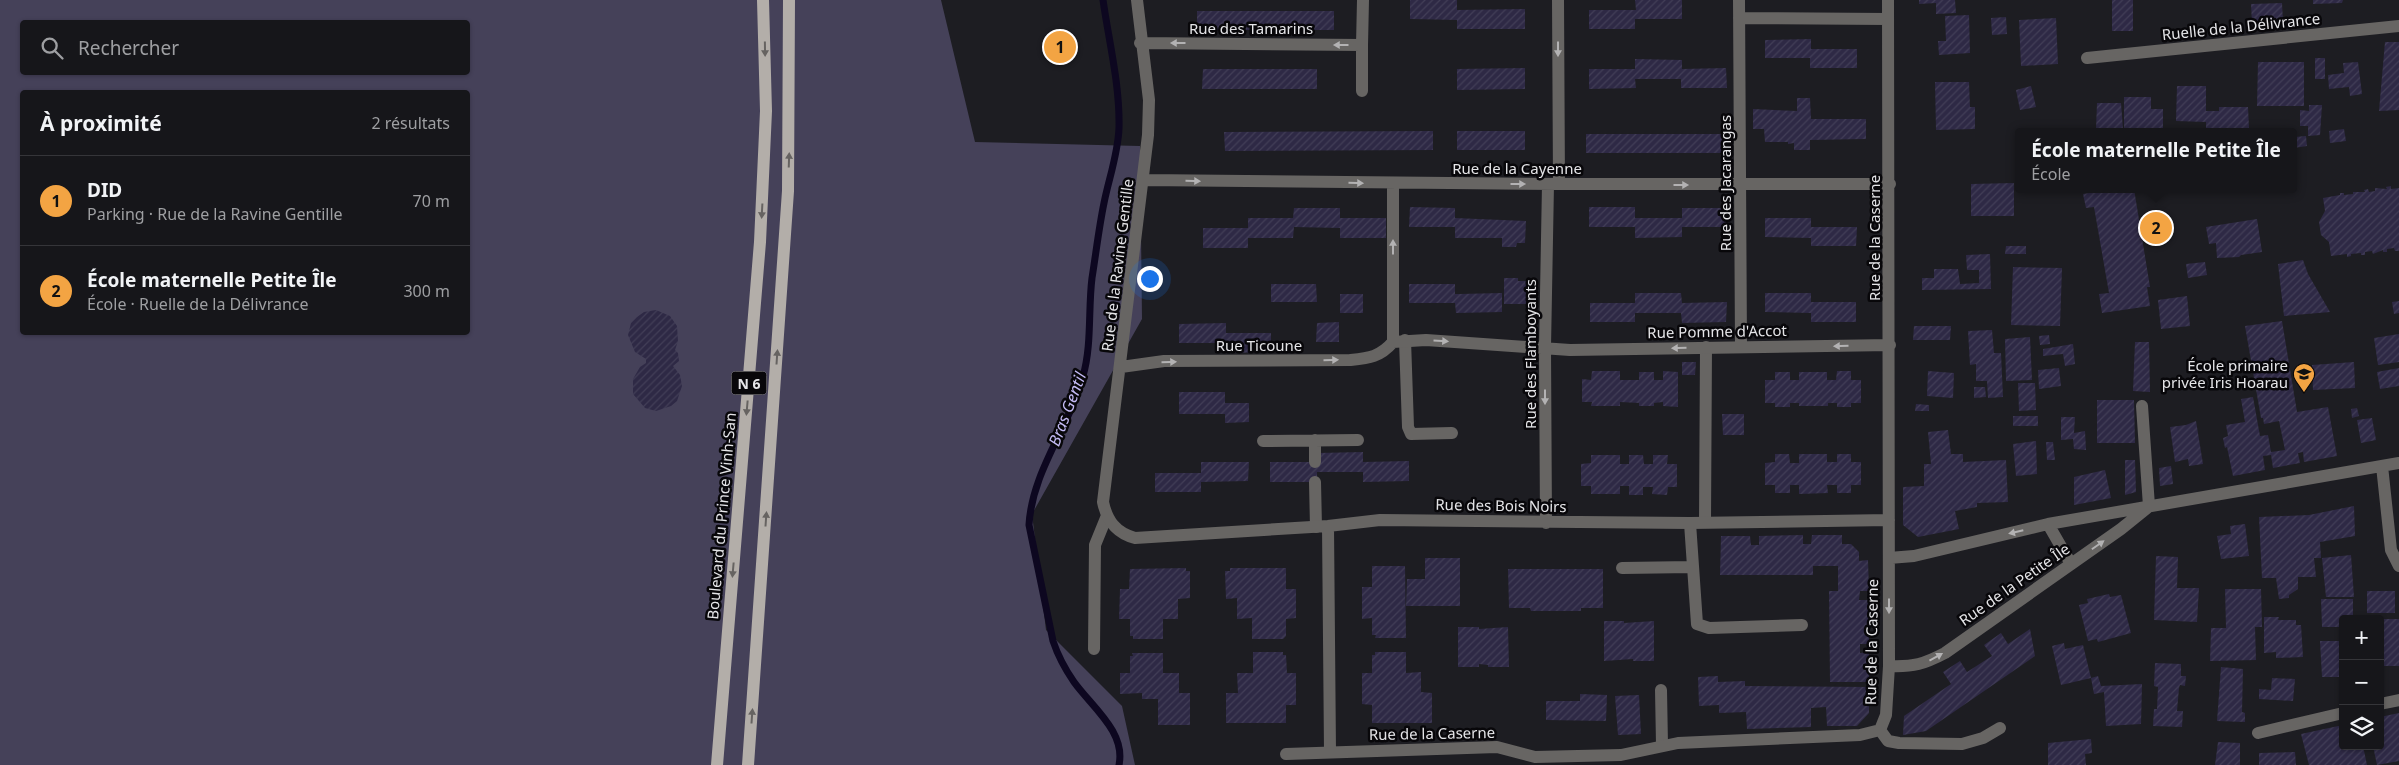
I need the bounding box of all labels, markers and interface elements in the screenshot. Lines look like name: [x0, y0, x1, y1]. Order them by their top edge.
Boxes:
street label: Ruelle de la Délivrance: [2161, 8, 2321, 44]
street label: Rue des Tamarins: [1189, 18, 1313, 38]
search box: [20, 20, 470, 75]
pin: 1: [1044, 28, 1076, 66]
icon: search: [38, 34, 66, 62]
text: Rechercher: [78, 35, 179, 61]
one-way arrow: [1170, 39, 1186, 47]
one-way arrow: [761, 41, 769, 57]
one-way arrow: [1333, 41, 1349, 49]
one-way arrow: [1554, 41, 1562, 57]
text: À proximité: [40, 109, 162, 137]
text: 2 résultats: [372, 112, 450, 134]
street label: Rue des Jacarangas: [1715, 115, 1735, 251]
popup: [2015, 128, 2297, 193]
text: École maternelle Petite Île: [2031, 137, 2281, 163]
one-way arrow: [785, 152, 793, 168]
street label: Rue de la Cayenne: [1452, 158, 1582, 178]
text: École: [2031, 163, 2071, 185]
street label: Rue de la Caserne: [1864, 175, 1884, 301]
text: DID: [87, 177, 122, 203]
one-way arrow: [1185, 177, 1201, 185]
street label: Rue de la Ravine Gentille: [1096, 178, 1138, 352]
one-way arrow: [1348, 179, 1364, 187]
one-way arrow: [1510, 180, 1526, 188]
one-way arrow: [1673, 181, 1689, 189]
text: 1: [51, 190, 61, 212]
text: 70 m: [413, 190, 450, 212]
text: Parking · Rue de la Ravine Gentille: [87, 203, 343, 225]
one-way arrow: [757, 203, 765, 219]
pin: 2: [2140, 209, 2172, 247]
one-way arrow: [1389, 239, 1397, 255]
your location: [1137, 266, 1163, 292]
text: École maternelle Petite Île: [87, 267, 337, 293]
street label: Rue des Flamboyants: [1520, 279, 1540, 429]
text: 2: [51, 280, 61, 302]
text: 300 m: [403, 280, 450, 302]
text: École · Ruelle de la Délivrance: [87, 293, 309, 315]
street label: Rue Pomme d'Accot: [1647, 320, 1788, 342]
street label: Rue Ticoune: [1216, 335, 1302, 355]
one-way arrow: [1434, 337, 1450, 345]
one-way arrow: [1833, 342, 1849, 350]
one-way arrow: [1670, 344, 1686, 352]
one-way arrow: [774, 349, 782, 365]
place label: École primaire privée Iris Hoarau: [2162, 355, 2288, 392]
one-way arrow: [1324, 356, 1340, 364]
one-way arrow: [1161, 357, 1177, 365]
school or university icon: École primaire privée Iris Hoarau: [2292, 362, 2316, 393]
water label: Bras Gentil: [1043, 368, 1091, 449]
road number: N 6: [732, 372, 766, 394]
one-way arrow: [1541, 389, 1549, 405]
one-way arrow: [742, 400, 750, 416]
street label: Boulevard du Prince Vinh-San: [702, 412, 740, 620]
street label: Rue des Bois Noirs: [1435, 494, 1567, 516]
one-way arrow: [762, 511, 770, 527]
one-way arrow: [2008, 528, 2023, 536]
street label: Rue de la Petite Île: [1955, 538, 2073, 630]
one-way arrow: [2092, 540, 2105, 550]
one-way arrow: [729, 562, 737, 578]
street label: Rue de la Caserne: [1860, 579, 1882, 705]
one-way arrow: [1885, 599, 1893, 615]
map controls: [2339, 615, 2384, 750]
button: +: [2339, 615, 2384, 660]
one-way arrow: [1930, 653, 1943, 662]
button: −: [2339, 660, 2384, 705]
button: layers: [2339, 705, 2384, 750]
one-way arrow: [748, 708, 756, 724]
street label: Rue de la Caserne: [1369, 722, 1495, 744]

